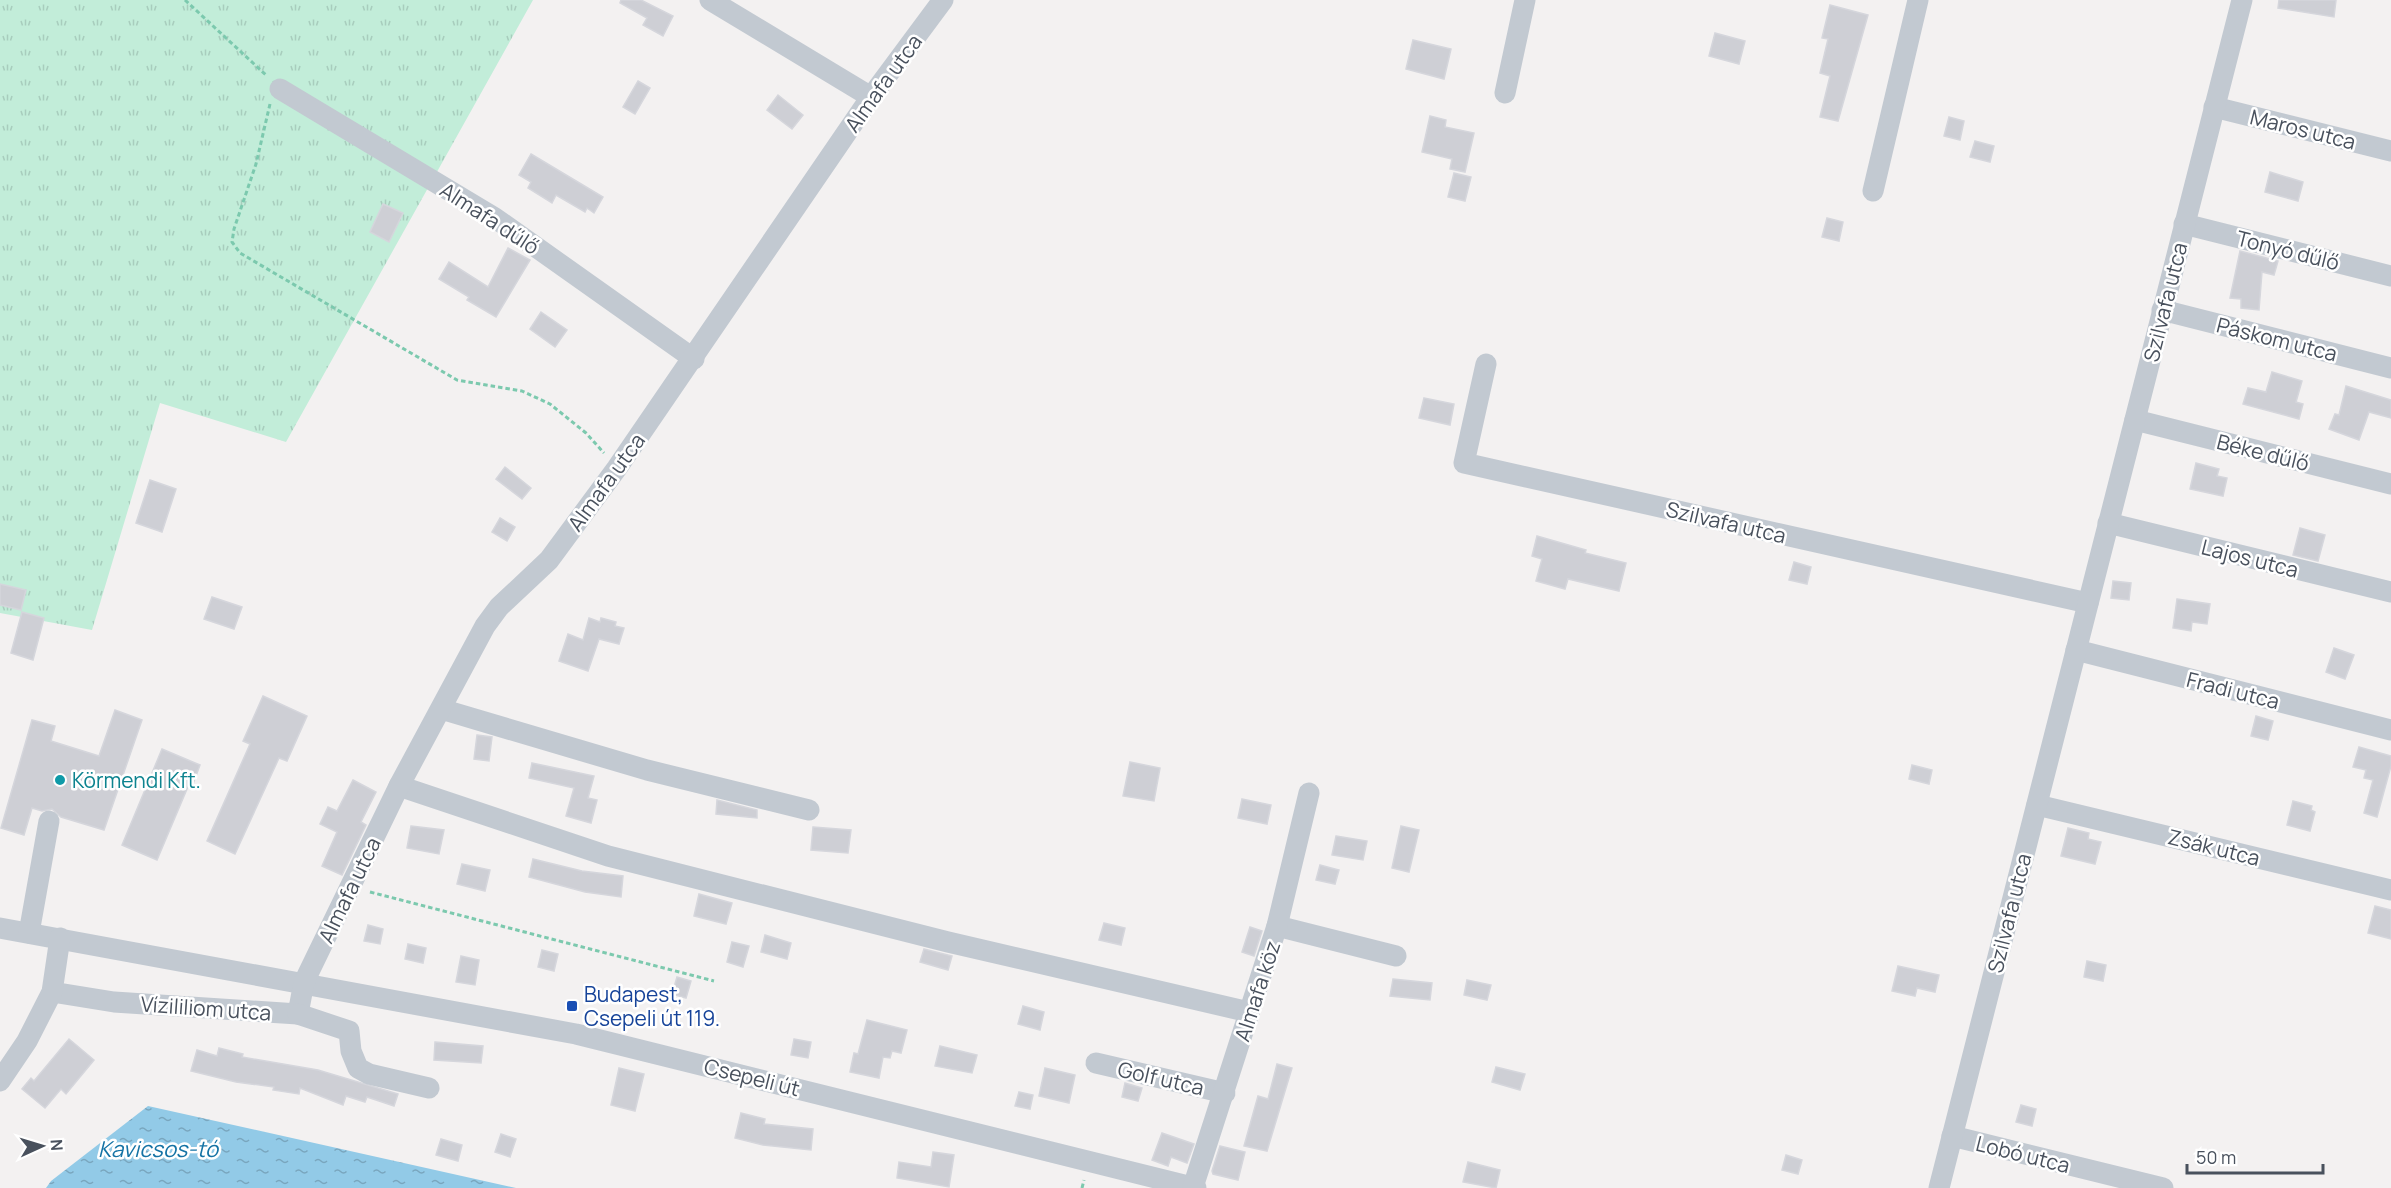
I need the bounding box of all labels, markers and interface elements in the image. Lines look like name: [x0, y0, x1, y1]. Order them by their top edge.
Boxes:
street label: Almafa utca: [838, 29, 928, 137]
street label: Maros utca: [2247, 102, 2359, 156]
street label: Almafa dűlő: [435, 176, 545, 260]
street label: Tonyó dűlő: [2234, 224, 2342, 276]
street label: Szilvafa utca: [2137, 239, 2193, 365]
street label: Páskom utca: [2214, 311, 2340, 367]
street label: Béke dűlő: [2214, 427, 2312, 477]
street label: Almafa utca: [561, 428, 651, 536]
street label: Szilvafa utca: [1663, 495, 1789, 549]
street label: Lajos utca: [2199, 532, 2301, 584]
street label: Fradi utca: [2184, 665, 2282, 715]
place label: Körmendi Kft.: [72, 766, 201, 794]
marker: Körmendi Kft.: [53, 773, 67, 787]
street label: Zsák utca: [2165, 822, 2263, 872]
street label: Almafa utca: [311, 832, 387, 948]
street label: Szilvafa utca: [1981, 850, 2037, 976]
street label: Almafa köz: [1228, 937, 1286, 1045]
place label: Budapest, Csepeli út 119.: [584, 980, 720, 1032]
street label: Vízililiom utca: [140, 989, 272, 1027]
marker: Budapest, Csepeli út 119.: [565, 999, 579, 1013]
street label: Csepeli út: [701, 1052, 803, 1102]
street label: Golf utca: [1115, 1055, 1207, 1101]
north arrow: [12, 1116, 72, 1176]
street label: Lobó utca: [1973, 1129, 2073, 1179]
water label: Kavicsos-tó: [98, 1134, 220, 1164]
scale bar: [2187, 1137, 2324, 1175]
text: N: [46, 1138, 68, 1151]
text: 50 m: [2196, 1145, 2236, 1169]

